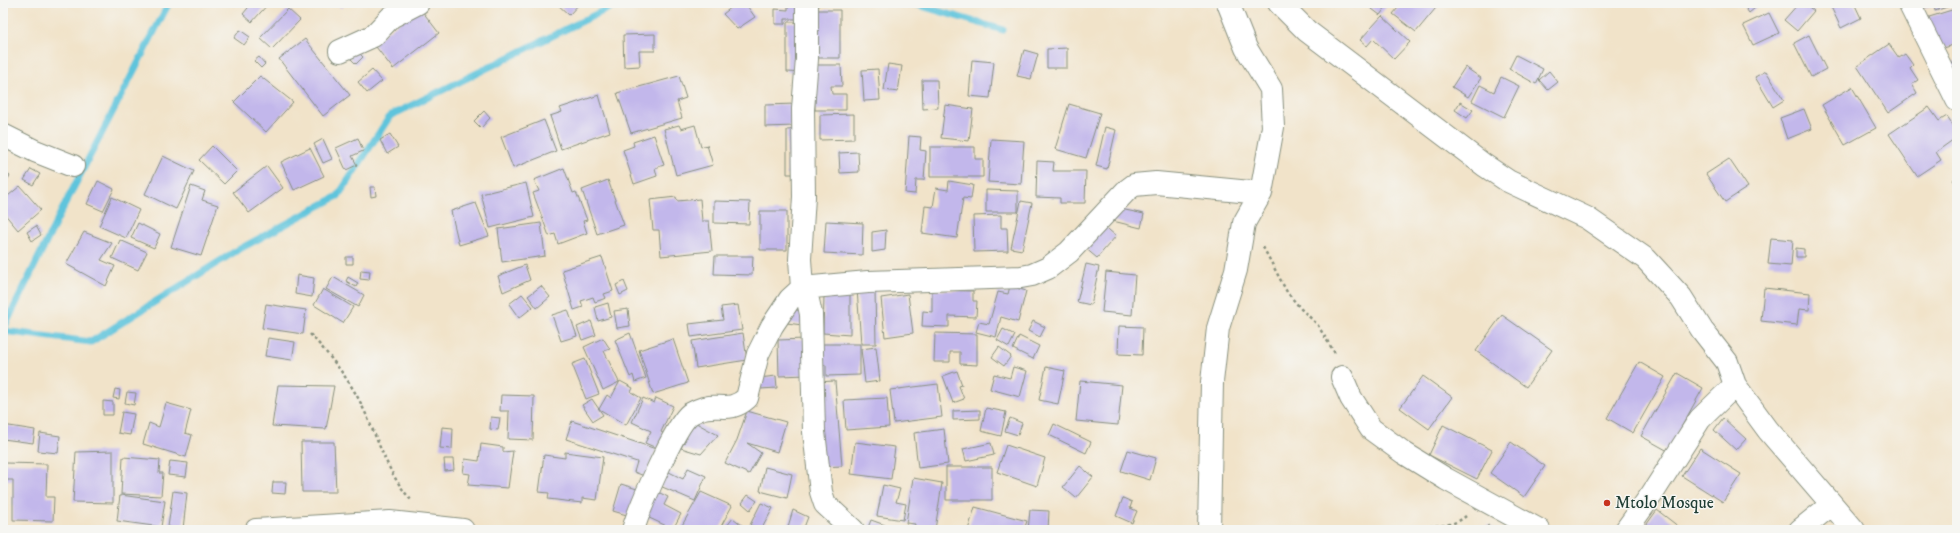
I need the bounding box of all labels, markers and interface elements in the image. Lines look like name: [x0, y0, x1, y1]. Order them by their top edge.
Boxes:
place label: Mtolo Mosque: [1615, 492, 1714, 514]
marker: Mtolo Mosque: [1602, 498, 1612, 508]

